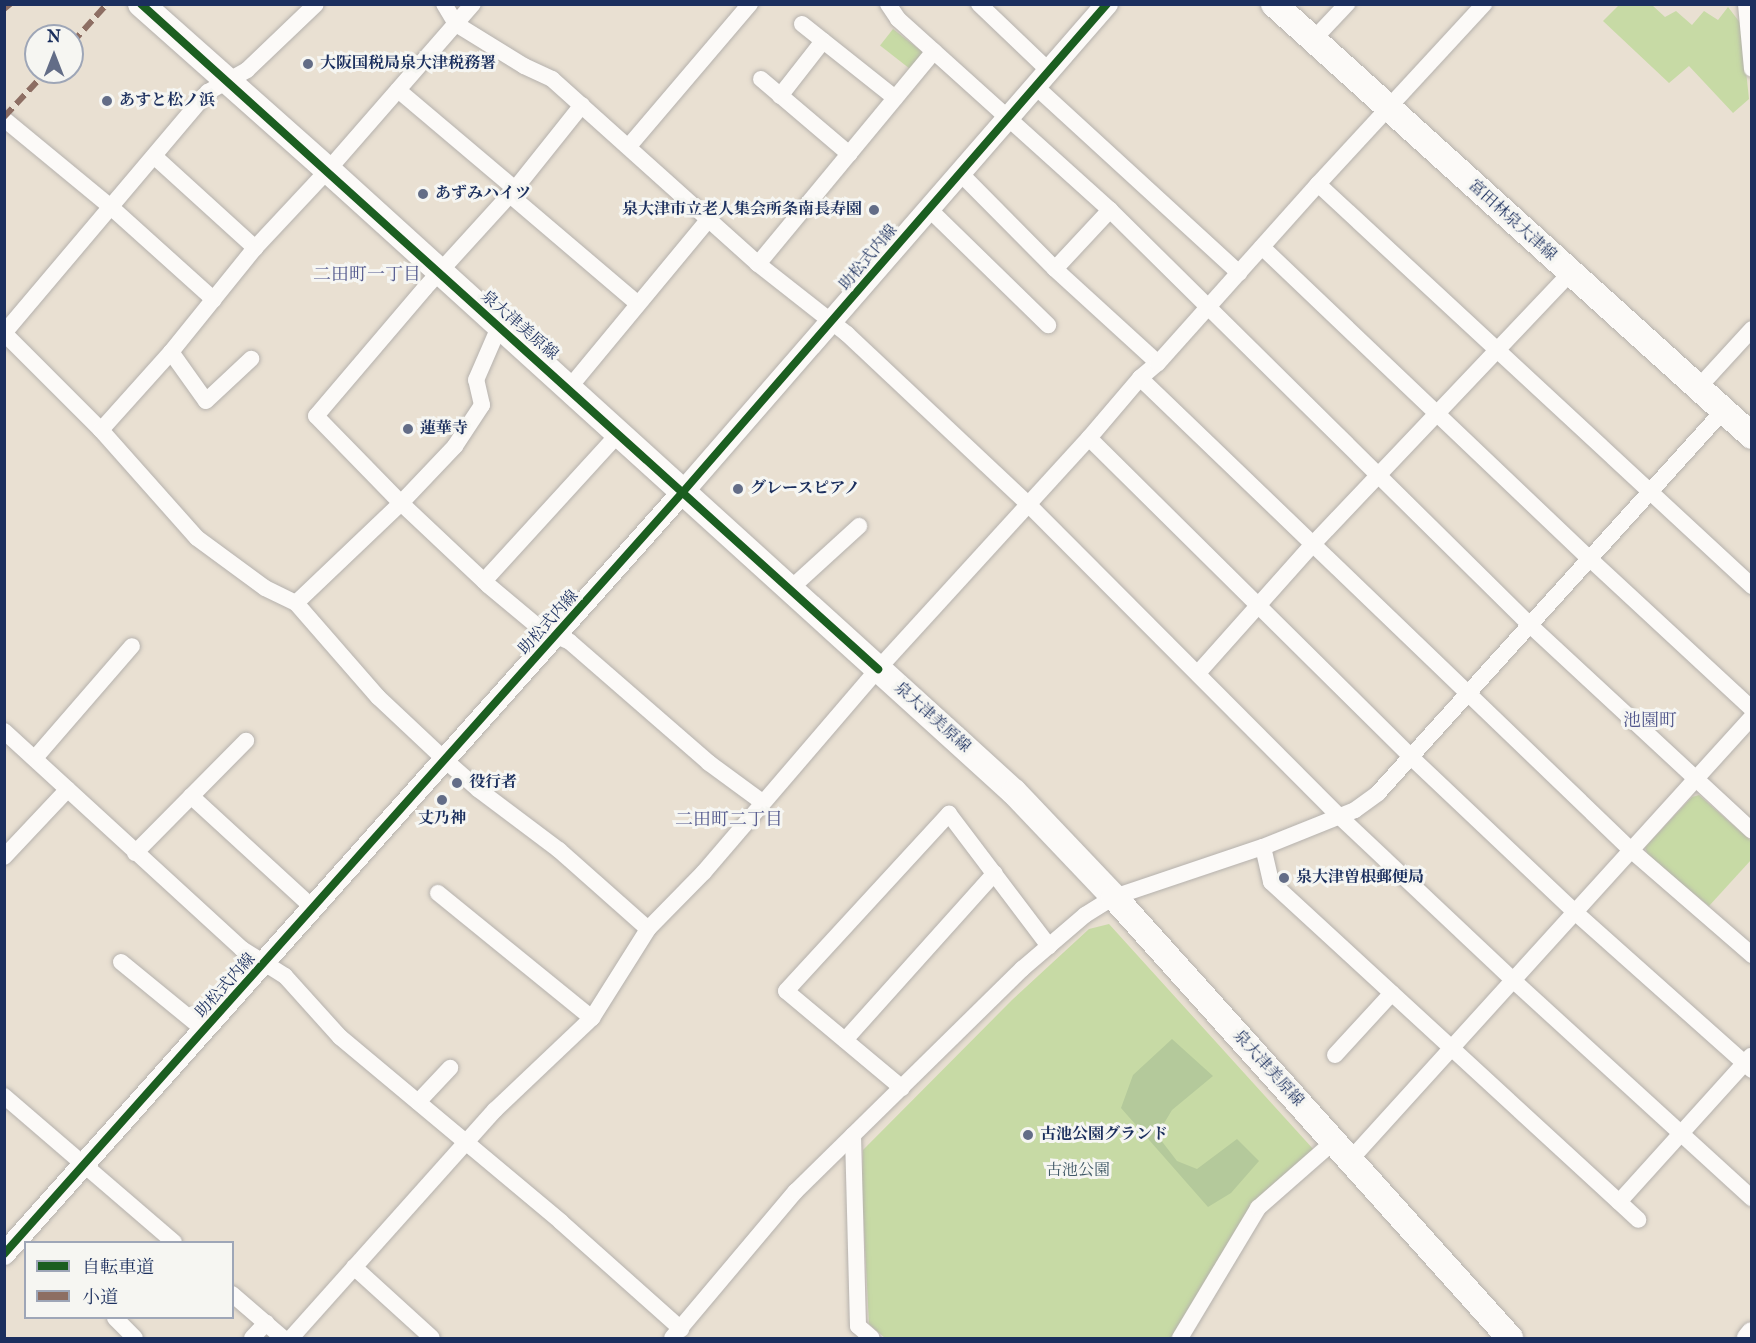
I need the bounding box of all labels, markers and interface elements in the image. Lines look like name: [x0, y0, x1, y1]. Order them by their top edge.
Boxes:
north arrow: [24, 24, 84, 84]
text: N: [47, 28, 61, 48]
place label: 大阪国税局泉大津税務署: [320, 54, 496, 74]
marker: 大阪国税局泉大津税務署: [301, 57, 315, 71]
place label: あすと松ノ浜: [119, 91, 215, 111]
marker: あすと松ノ浜: [100, 94, 114, 108]
street label: 富田林泉大津線: [1464, 176, 1560, 266]
place label: あずみハイツ: [435, 184, 531, 204]
marker: あずみハイツ: [416, 187, 430, 201]
place label: 泉大津市立老人集会所条南長寿園: [622, 200, 862, 220]
marker: 泉大津市立老人集会所条南長寿園: [867, 203, 881, 217]
street label: 助松式内線: [836, 221, 902, 295]
district label: 二田町一丁目: [313, 265, 421, 287]
street label: 泉大津美原線: [476, 287, 562, 365]
place label: 蓮華寺: [420, 419, 468, 439]
marker: 蓮華寺: [401, 422, 415, 436]
place label: グレースピアノ: [750, 479, 862, 499]
marker: グレースピアノ: [731, 482, 745, 496]
street label: 助松式内線: [515, 587, 583, 659]
street label: 泉大津美原線: [890, 679, 974, 757]
district label: 池園町: [1623, 711, 1677, 733]
place label: 役行者: [469, 773, 517, 793]
marker: 役行者: [450, 776, 464, 790]
marker: 丈乃神: [435, 793, 449, 807]
place label: 丈乃神: [418, 809, 466, 829]
district label: 二田町二丁目: [675, 810, 783, 832]
place label: 泉大津曽根郵便局: [1296, 868, 1424, 888]
marker: 泉大津曽根郵便局: [1277, 871, 1291, 885]
street label: 助松式内線: [192, 950, 260, 1022]
street label: 泉大津美原線: [1229, 1027, 1307, 1111]
place label: 古池公園グランド: [1040, 1125, 1168, 1145]
marker: 古池公園グランド: [1021, 1128, 1035, 1142]
park label: 古池公園: [1046, 1161, 1110, 1181]
legend: [24, 1241, 234, 1319]
text: 自転車道: [82, 1257, 154, 1280]
text: 小道: [82, 1287, 118, 1310]

